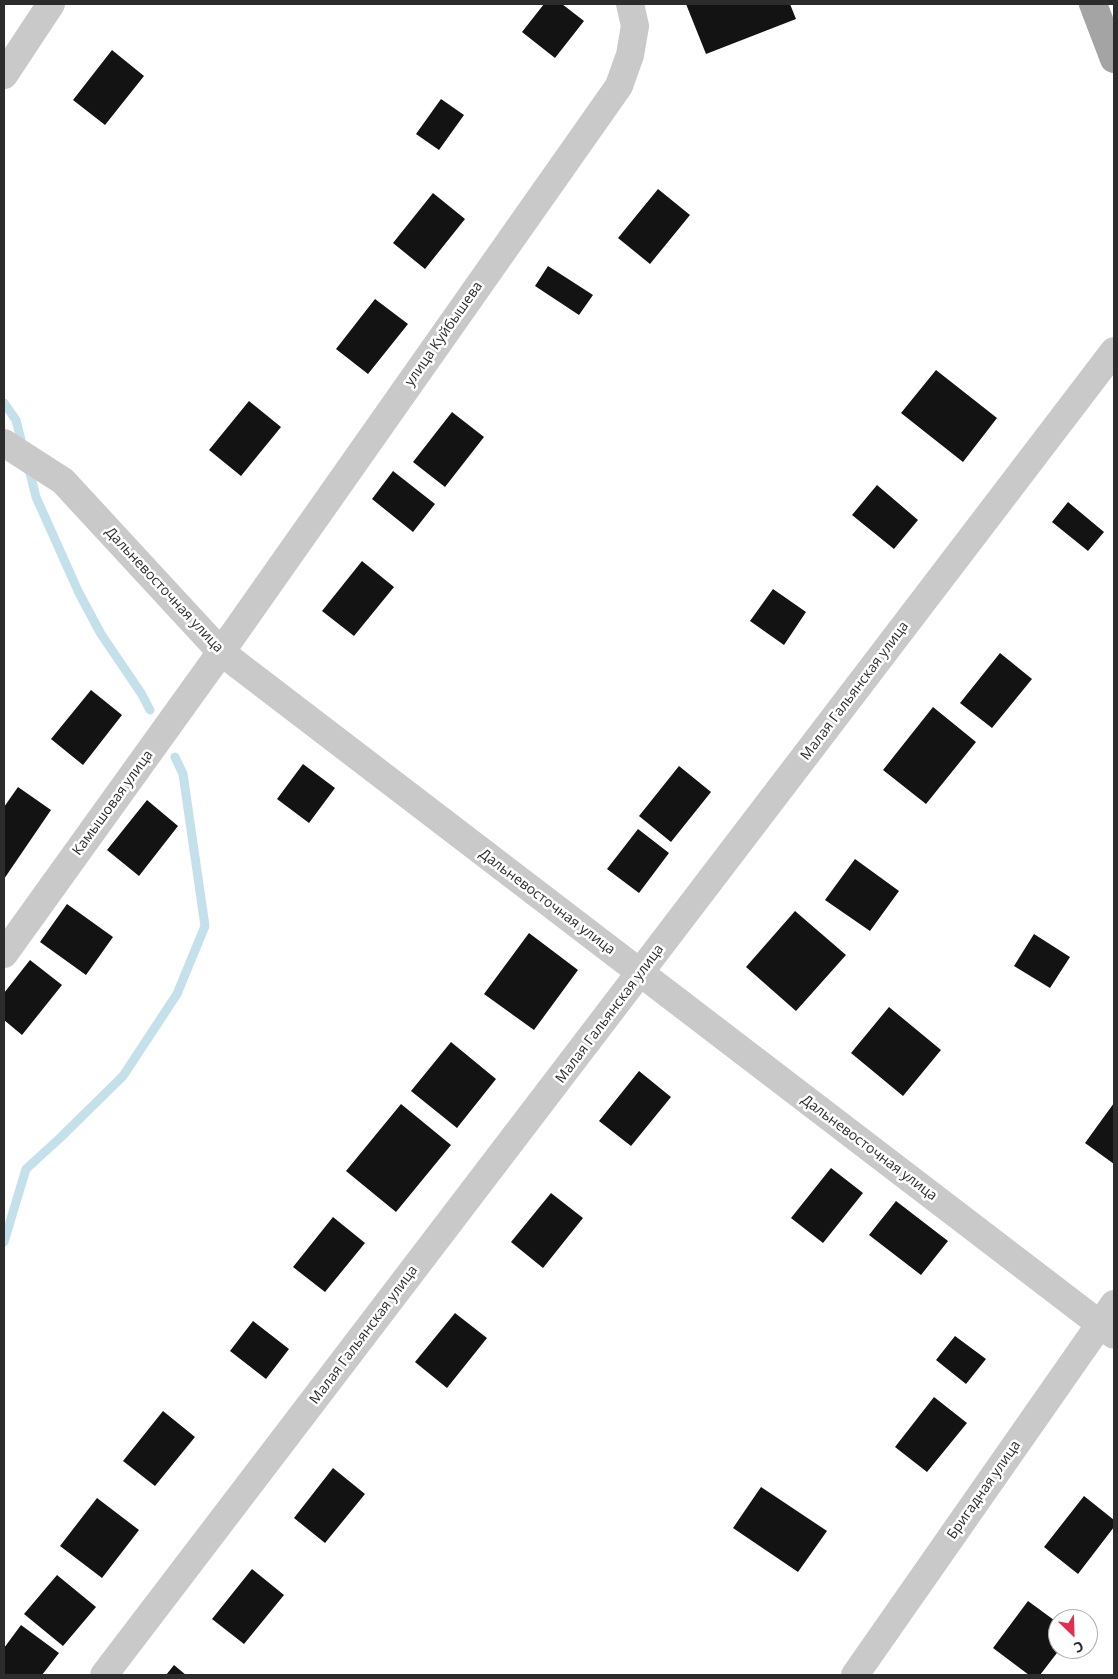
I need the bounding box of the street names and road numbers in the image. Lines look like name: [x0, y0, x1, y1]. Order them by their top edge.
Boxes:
street label: улица Куйбышева: [402, 278, 486, 390]
street label: Дальневосточная улица: [101, 524, 227, 656]
street label: Малая Гальянская улица: [797, 618, 913, 764]
street label: Камышовая улица: [69, 747, 157, 859]
street label: Дальневосточная улица: [476, 845, 618, 959]
street label: Малая Гальянская улица: [552, 941, 668, 1087]
street label: Дальневосточная улица: [798, 1091, 940, 1205]
street label: Малая Гальянская улица: [306, 1262, 422, 1408]
street label: Бригадная улица: [944, 1438, 1024, 1542]

